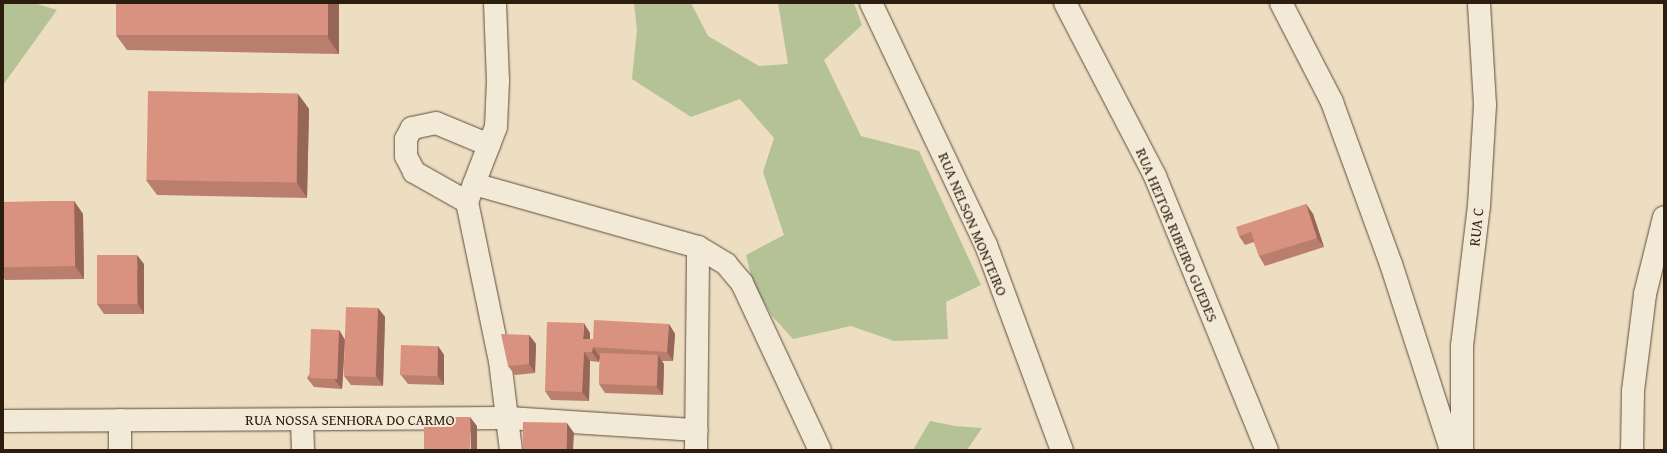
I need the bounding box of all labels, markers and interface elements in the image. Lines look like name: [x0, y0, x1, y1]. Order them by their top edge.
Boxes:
street label: RUA HEITOR RIBEIRO GUEDES: [1132, 145, 1222, 325]
street label: RUA NELSON MONTEIRO: [935, 150, 1011, 298]
street label: RUA C: [1465, 207, 1487, 247]
street label: RUA NOSSA SENHORA DO CARMO: [245, 411, 455, 429]

